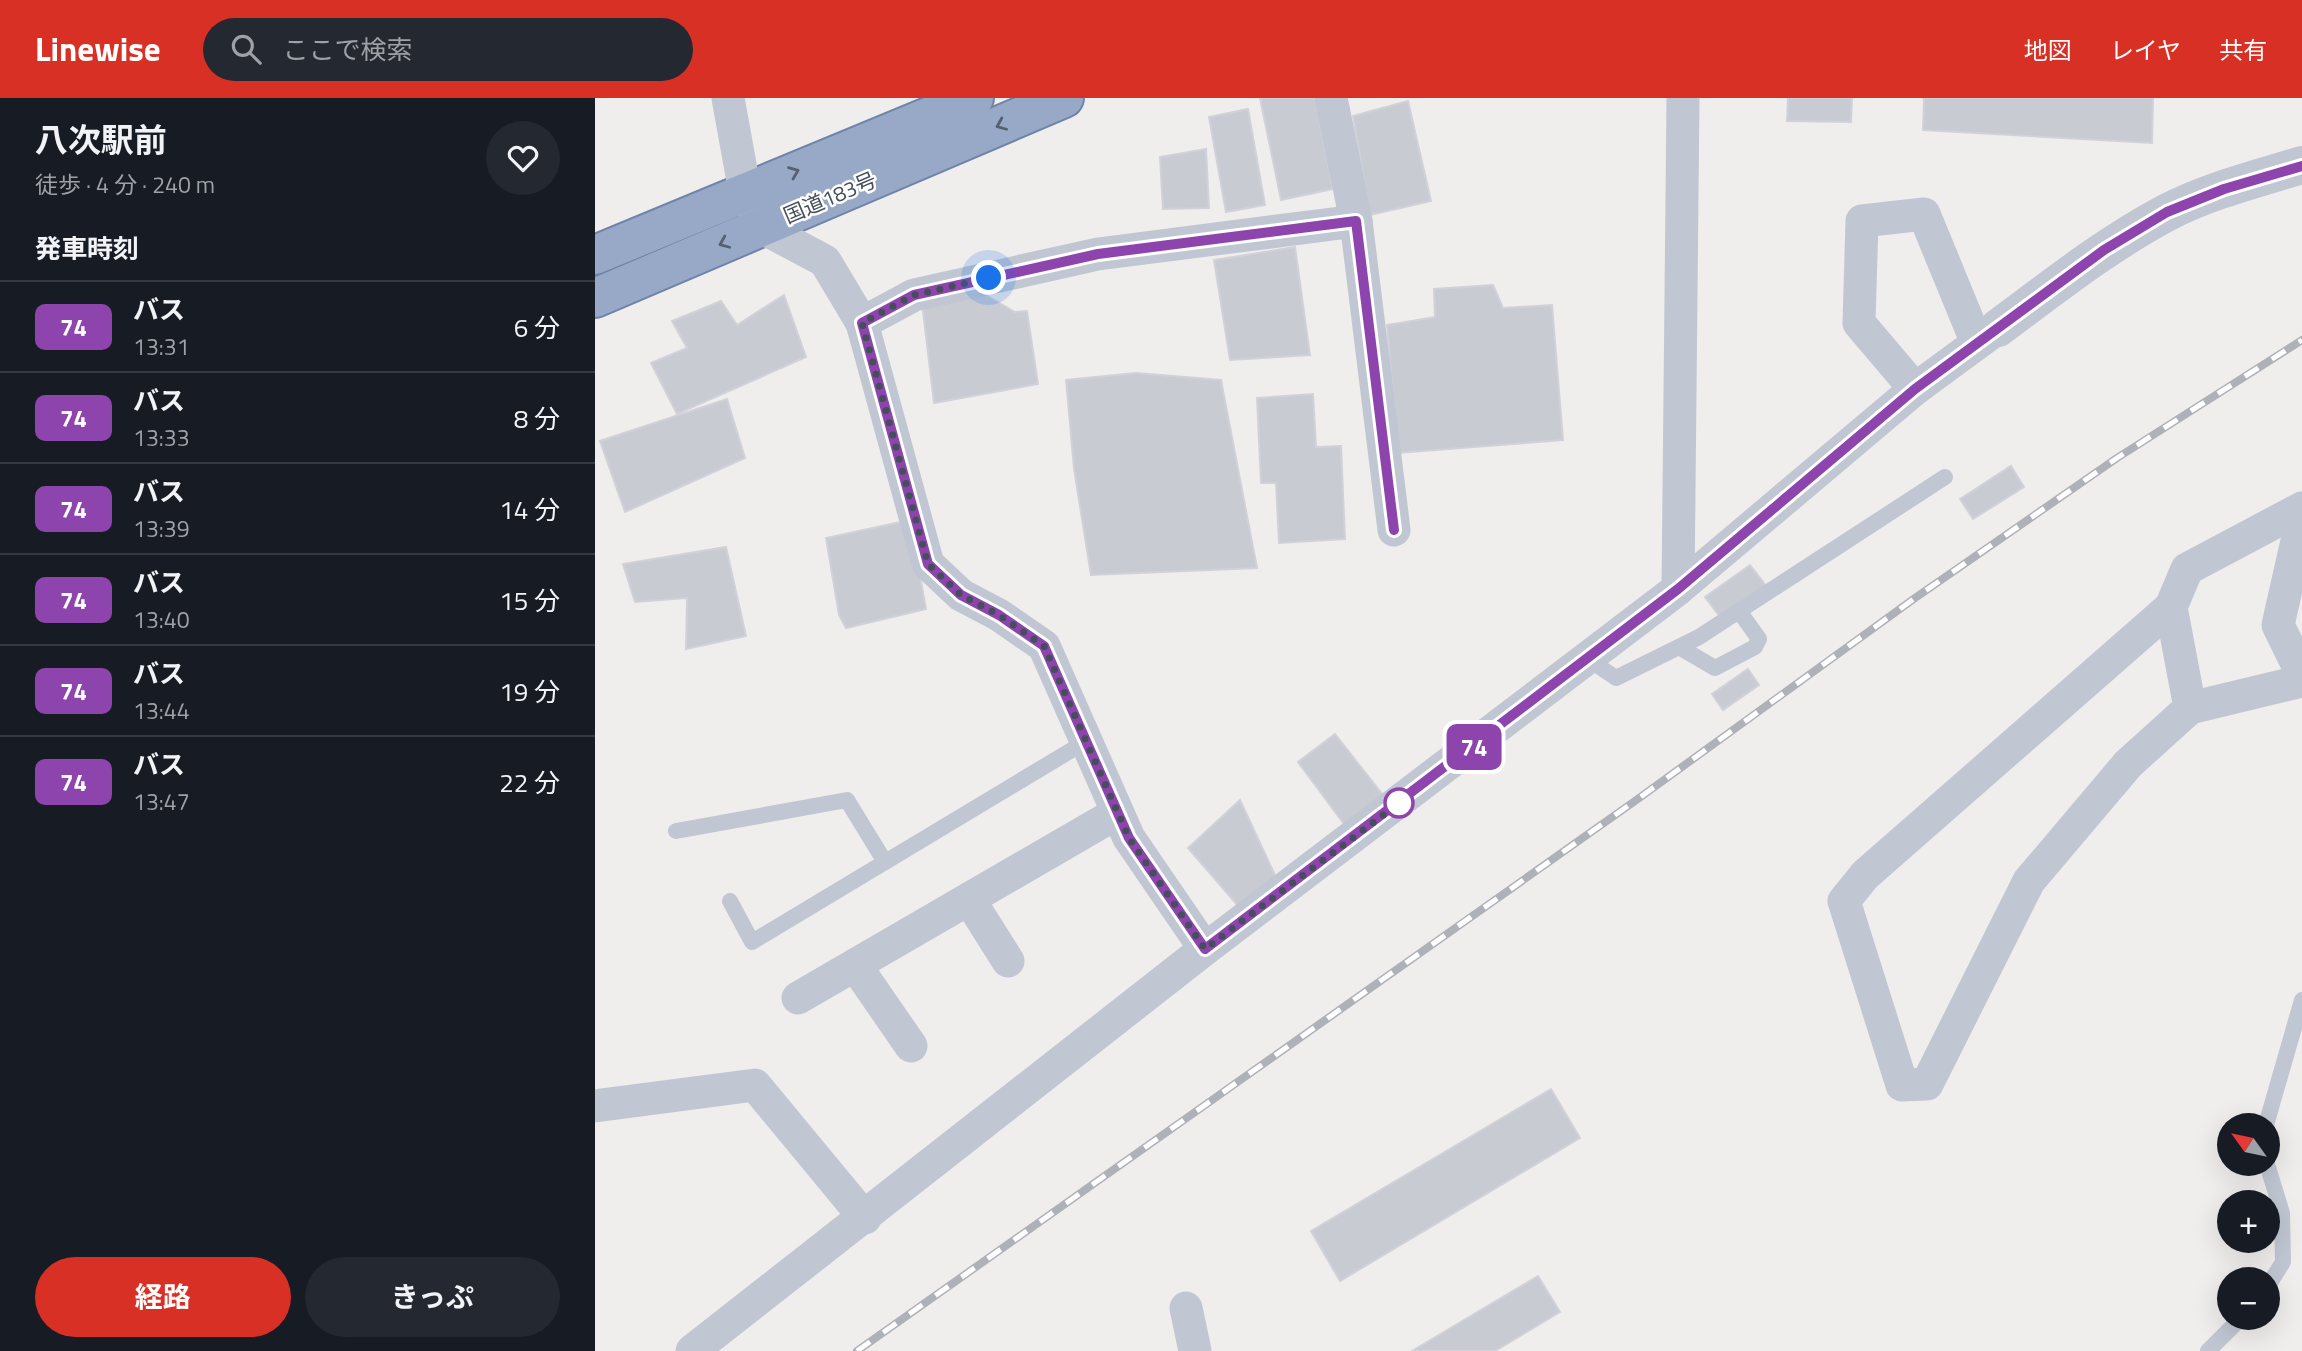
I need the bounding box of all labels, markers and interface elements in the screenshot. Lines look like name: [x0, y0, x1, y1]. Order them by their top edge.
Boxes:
search box: [203, 18, 693, 81]
text: Linewise: [35, 24, 161, 74]
icon: search: [227, 30, 265, 68]
text: ここで検索: [283, 30, 413, 69]
text: 地図: [2024, 32, 2072, 68]
text: レイヤ: [2110, 32, 2181, 68]
text: 共有: [2219, 32, 2267, 68]
text: 八次駅前: [35, 115, 167, 165]
one-way arrow: [996, 117, 1009, 131]
button: heart: [486, 121, 560, 195]
street label: 国道183号: [778, 163, 881, 231]
one-way arrow: [786, 166, 799, 180]
text: 徒歩 · 4 分 · 240 m: [35, 167, 215, 202]
text: 発車時刻: [35, 229, 139, 268]
one-way arrow: [719, 235, 732, 249]
your location: [971, 260, 1006, 295]
text: バス: [133, 290, 185, 329]
text: 6 分: [514, 308, 560, 347]
text: 74: [60, 309, 87, 345]
text: 13:31: [133, 329, 190, 364]
text: バス: [133, 381, 185, 420]
text: 8 分: [514, 399, 560, 438]
text: 74: [60, 400, 87, 436]
text: 13:33: [133, 420, 190, 455]
text: バス: [133, 472, 185, 511]
text: 14 分: [499, 490, 560, 529]
text: 74: [60, 491, 87, 527]
text: 13:39: [133, 511, 190, 546]
text: バス: [133, 563, 185, 602]
text: 15 分: [499, 581, 560, 620]
text: 74: [60, 582, 87, 618]
text: 13:40: [133, 602, 190, 637]
text: バス: [133, 654, 185, 693]
text: 19 分: [499, 672, 560, 711]
text: 74: [60, 673, 87, 709]
text: 13:44: [133, 693, 190, 728]
line badge: 74: [1443, 724, 1505, 770]
text: 74: [1461, 729, 1487, 765]
text: バス: [133, 745, 185, 784]
text: 22 分: [499, 763, 560, 802]
text: 74: [60, 764, 87, 800]
text: 13:47: [133, 784, 190, 819]
unlabelled marker: [1384, 788, 1414, 818]
north arrow: [2217, 1113, 2280, 1176]
map controls: [2217, 1113, 2280, 1330]
button: +: [2217, 1190, 2280, 1253]
button: 経路: [35, 1257, 291, 1337]
button: きっぷ: [305, 1257, 560, 1337]
button: −: [2217, 1267, 2280, 1330]

